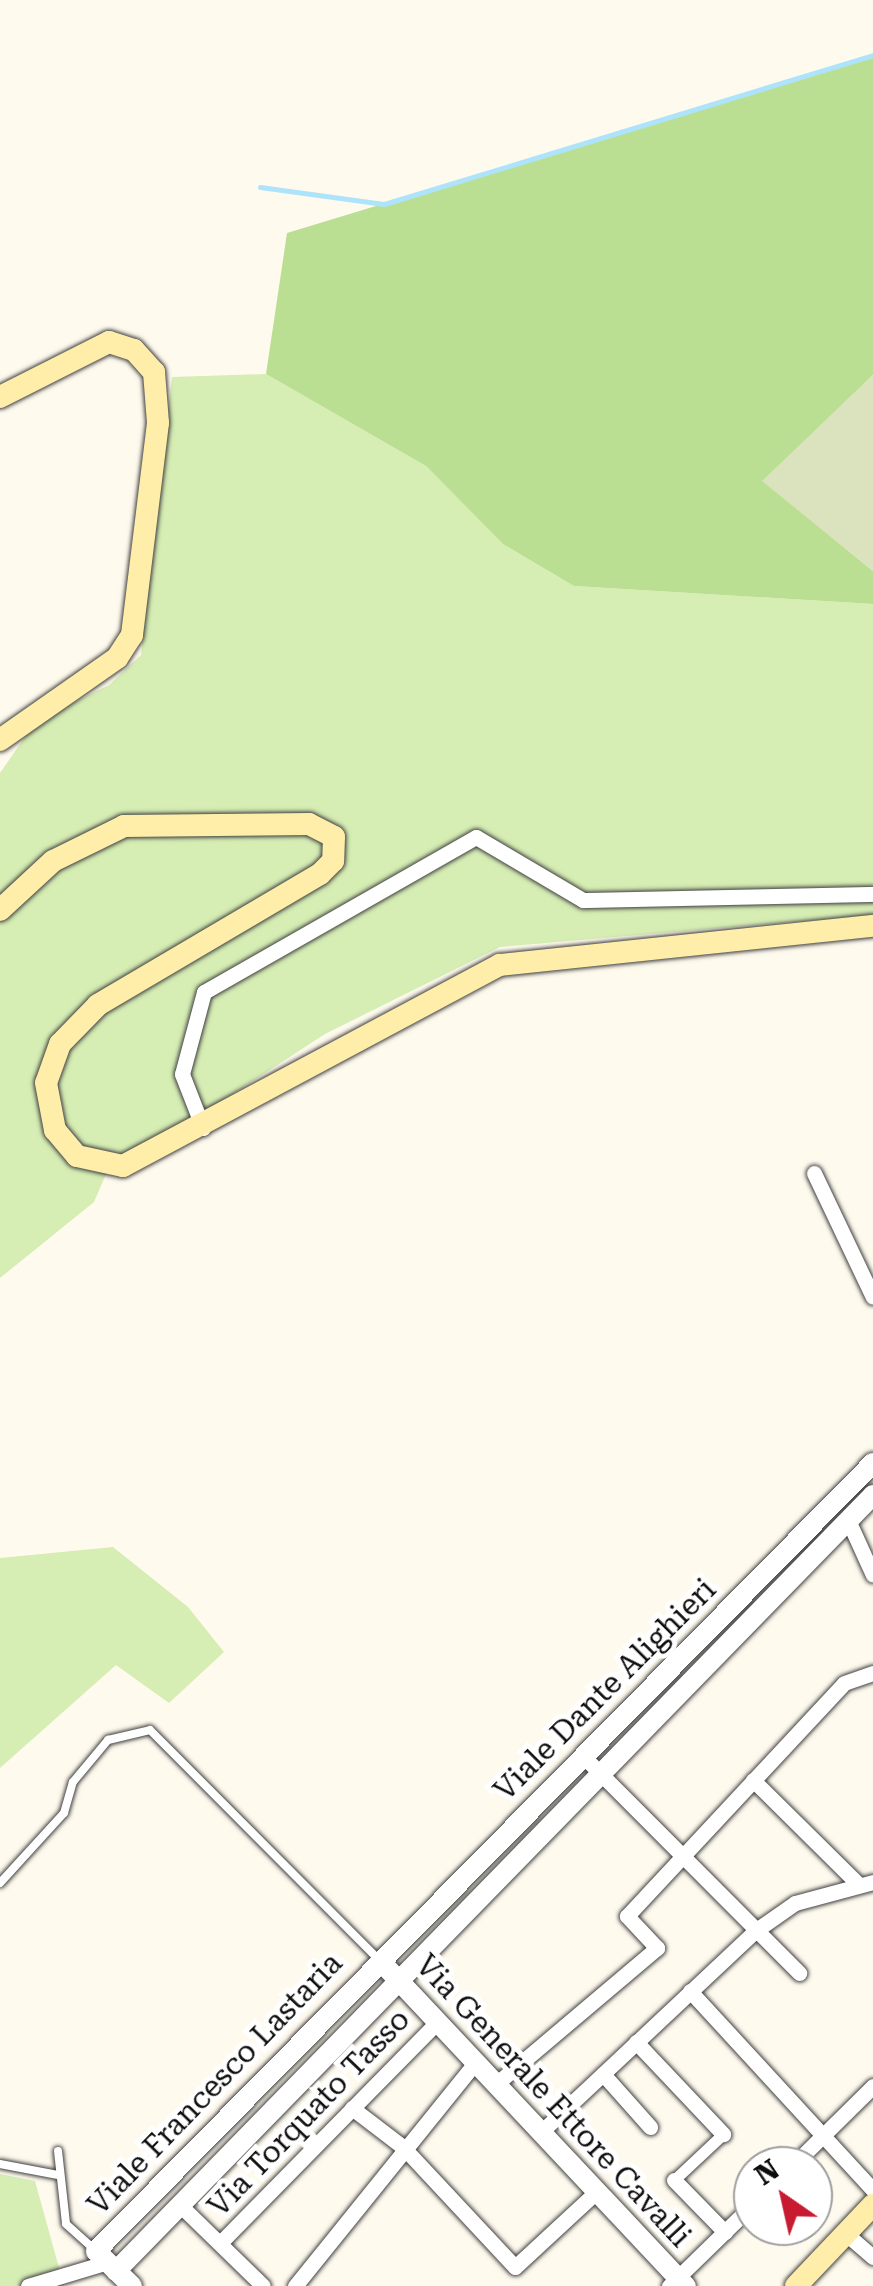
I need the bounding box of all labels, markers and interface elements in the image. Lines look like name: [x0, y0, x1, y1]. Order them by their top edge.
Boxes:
street label: Viale Dante Alighieri: [487, 1572, 723, 1808]
street label: Viale Francesco Lastaria: [80, 1945, 350, 2223]
street label: Via Generale Ettore Cavalli: [408, 1947, 698, 2255]
street label: Via Torquato Tasso: [201, 2002, 417, 2224]
north arrow: [733, 2146, 833, 2246]
text: N: [749, 2153, 785, 2192]

